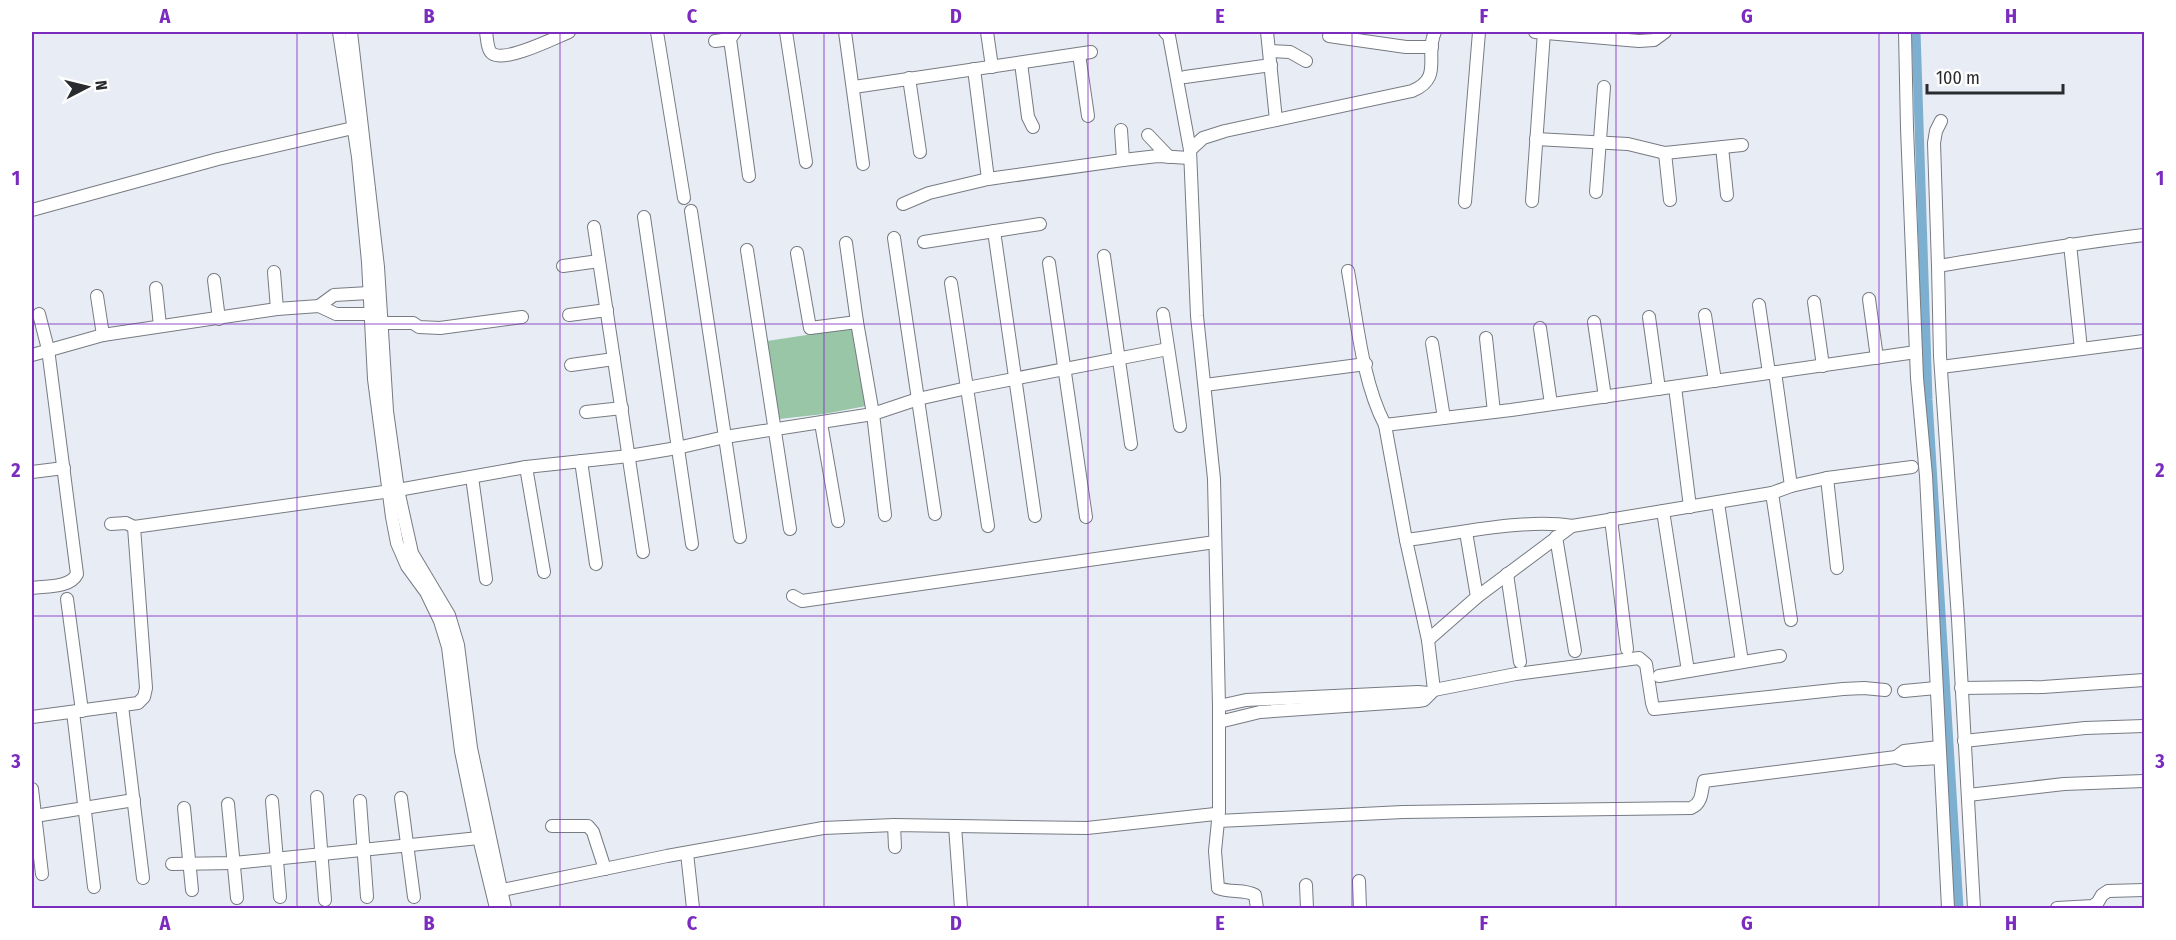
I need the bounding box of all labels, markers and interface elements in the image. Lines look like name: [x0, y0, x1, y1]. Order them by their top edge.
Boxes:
text: A: [159, 4, 172, 28]
text: B: [423, 4, 435, 28]
text: C: [687, 4, 698, 28]
text: D: [950, 4, 962, 28]
text: E: [1215, 4, 1225, 28]
text: F: [1480, 4, 1489, 28]
text: G: [1741, 4, 1753, 28]
text: H: [2005, 4, 2017, 28]
north arrow: [57, 57, 117, 117]
scale bar: [1927, 57, 2064, 95]
text: 100 m: [1936, 67, 1980, 89]
text: N: [91, 79, 111, 91]
text: 1: [12, 166, 20, 190]
text: 1: [2156, 166, 2164, 190]
text: 2: [10, 458, 21, 482]
text: 2: [2154, 458, 2165, 482]
text: 3: [10, 749, 21, 773]
text: 3: [2154, 749, 2165, 773]
text: A: [159, 911, 172, 935]
text: B: [423, 911, 435, 935]
text: C: [687, 911, 698, 935]
text: D: [950, 911, 962, 935]
text: E: [1215, 911, 1225, 935]
text: F: [1480, 911, 1489, 935]
text: G: [1741, 911, 1753, 935]
text: H: [2005, 911, 2017, 935]

